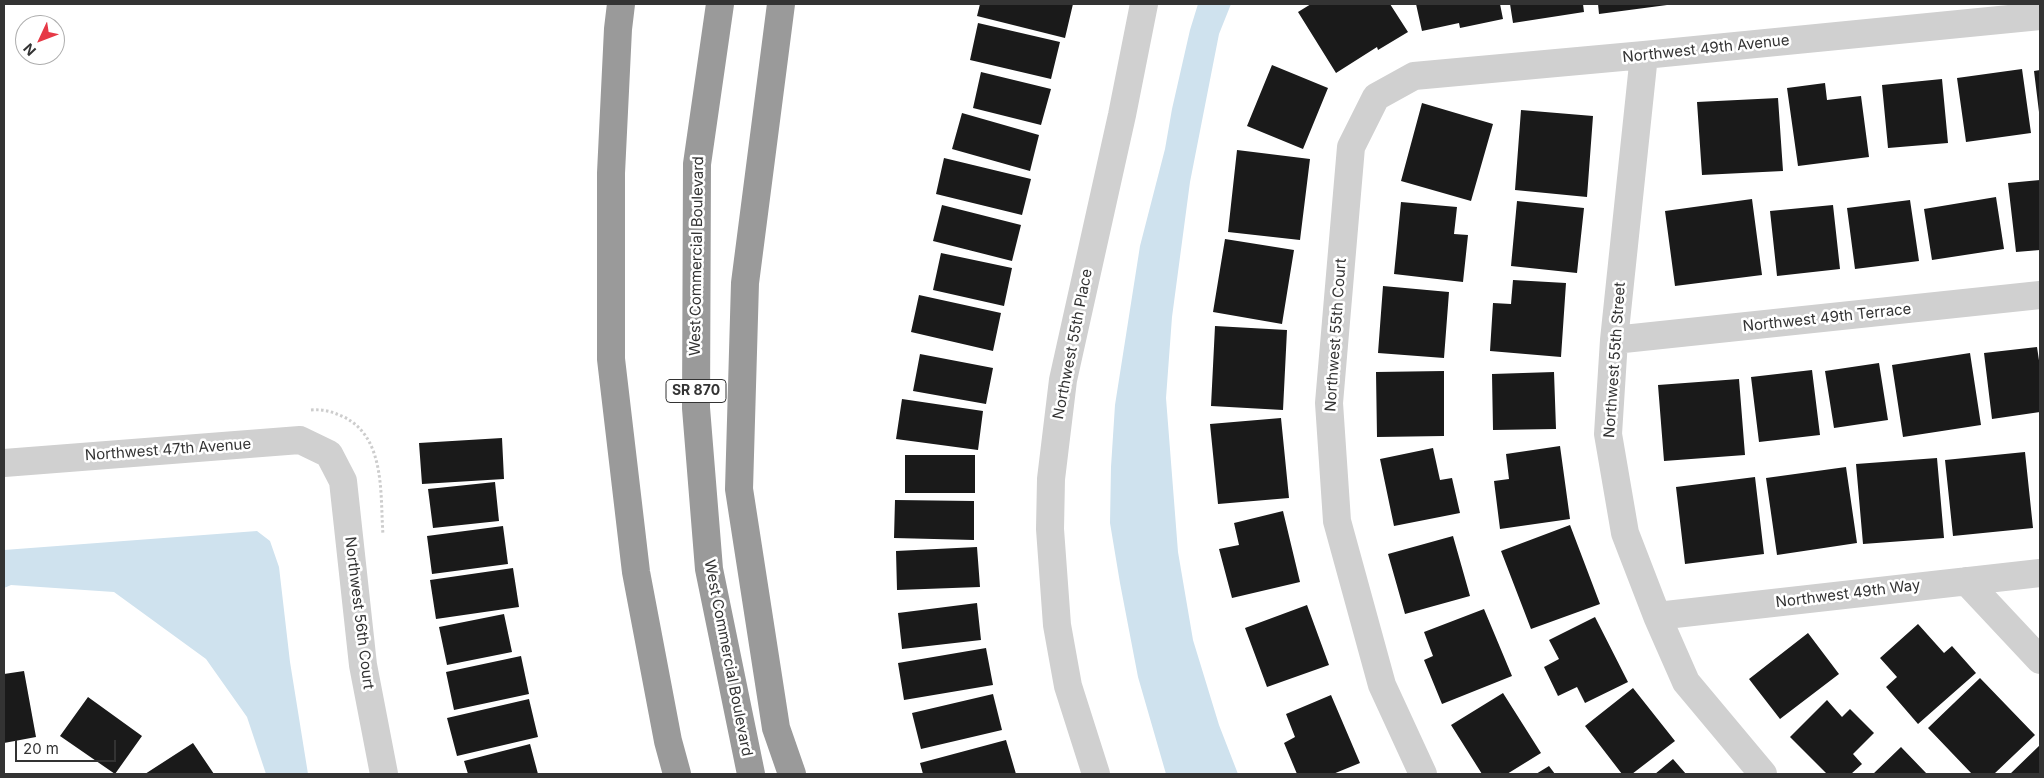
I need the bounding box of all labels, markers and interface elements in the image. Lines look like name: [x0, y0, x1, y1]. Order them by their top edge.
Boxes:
north arrow: [15, 15, 65, 65]
street label: Northwest 49th Avenue: [1622, 31, 1790, 67]
text: N: [20, 40, 39, 60]
street label: West Commercial Boulevard: [686, 156, 708, 356]
street label: Northwest 55th Court: [1322, 258, 1350, 412]
street label: Northwest 55th Place: [1050, 267, 1096, 421]
street label: Northwest 55th Street: [1601, 281, 1629, 439]
street label: Northwest 49th Terrace: [1742, 300, 1912, 336]
road number: SR 870: [666, 380, 726, 402]
street label: Northwest 47th Avenue: [84, 435, 252, 465]
street label: Northwest 56th Court: [341, 536, 377, 690]
street label: West Commercial Boulevard: [700, 558, 756, 758]
street label: Northwest 49th Way: [1775, 576, 1921, 612]
scale bar: [18, 730, 119, 762]
text: 20 m: [23, 739, 59, 758]

